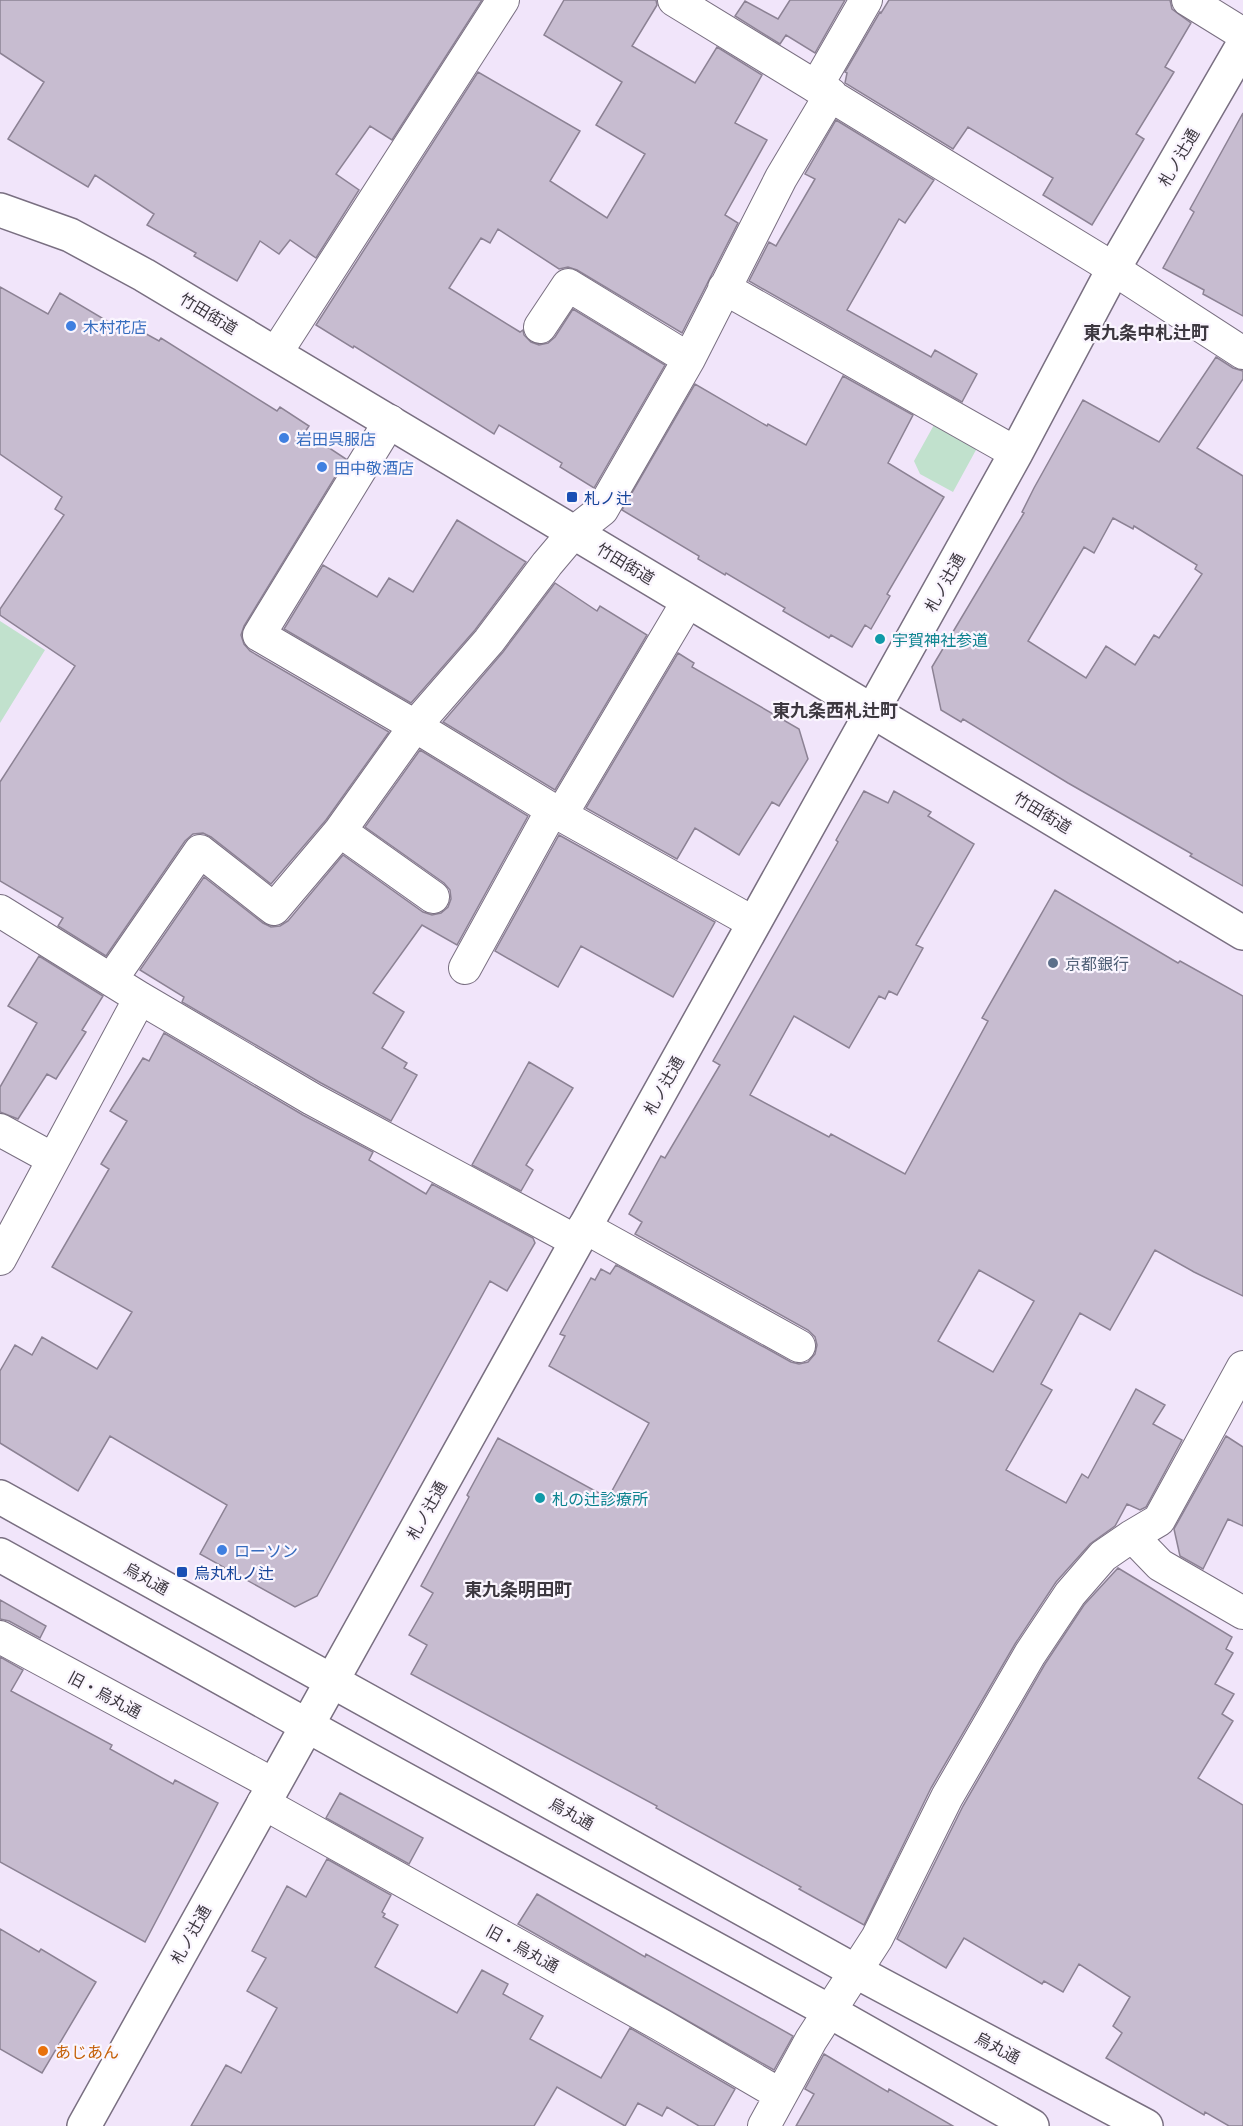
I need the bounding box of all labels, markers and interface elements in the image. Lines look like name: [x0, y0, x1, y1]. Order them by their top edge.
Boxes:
street label: 札ノ辻通: [1154, 125, 1202, 189]
street label: 竹田街道: [177, 288, 241, 338]
place label: 木村花店: [83, 317, 147, 336]
marker: 木村花店: [64, 319, 78, 333]
district label: 東九条中札辻町: [1083, 321, 1209, 343]
place label: 岩田呉服店: [296, 429, 376, 448]
marker: 岩田呉服店: [277, 431, 291, 445]
place label: 田中敬酒店: [334, 458, 414, 477]
marker: 田中敬酒店: [315, 460, 329, 474]
place label: 札ノ辻: [584, 488, 632, 507]
marker: 札ノ辻: [565, 490, 579, 504]
street label: 竹田街道: [594, 538, 658, 588]
street label: 札ノ辻通: [920, 549, 968, 615]
place label: 宇賀神社参道: [892, 630, 988, 649]
marker: 宇賀神社参道: [873, 632, 887, 646]
district label: 東九条西札辻町: [772, 699, 898, 721]
street label: 竹田街道: [1011, 787, 1075, 837]
place label: 京都銀行: [1065, 954, 1129, 973]
marker: 京都銀行: [1046, 956, 1060, 970]
street label: 札ノ辻通: [639, 1052, 687, 1118]
street label: 札ノ辻通: [402, 1477, 450, 1543]
place label: 札の辻診療所: [552, 1489, 648, 1508]
marker: 札の辻診療所: [533, 1491, 547, 1505]
place label: ローソン: [234, 1541, 298, 1560]
marker: ローソン: [215, 1543, 229, 1557]
street label: 烏丸通: [121, 1558, 173, 1598]
place label: 烏丸札ノ辻: [194, 1563, 274, 1582]
marker: 烏丸札ノ辻: [175, 1565, 189, 1579]
district label: 東九条明田町: [464, 1578, 572, 1600]
street label: 旧・烏丸通: [65, 1667, 145, 1721]
street label: 烏丸通: [546, 1793, 598, 1833]
street label: 札ノ辻通: [166, 1901, 214, 1967]
street label: 旧・烏丸通: [483, 1920, 563, 1976]
street label: 烏丸通: [972, 2027, 1024, 2067]
place label: あじあん: [55, 2042, 119, 2061]
marker: あじあん: [36, 2044, 50, 2058]

